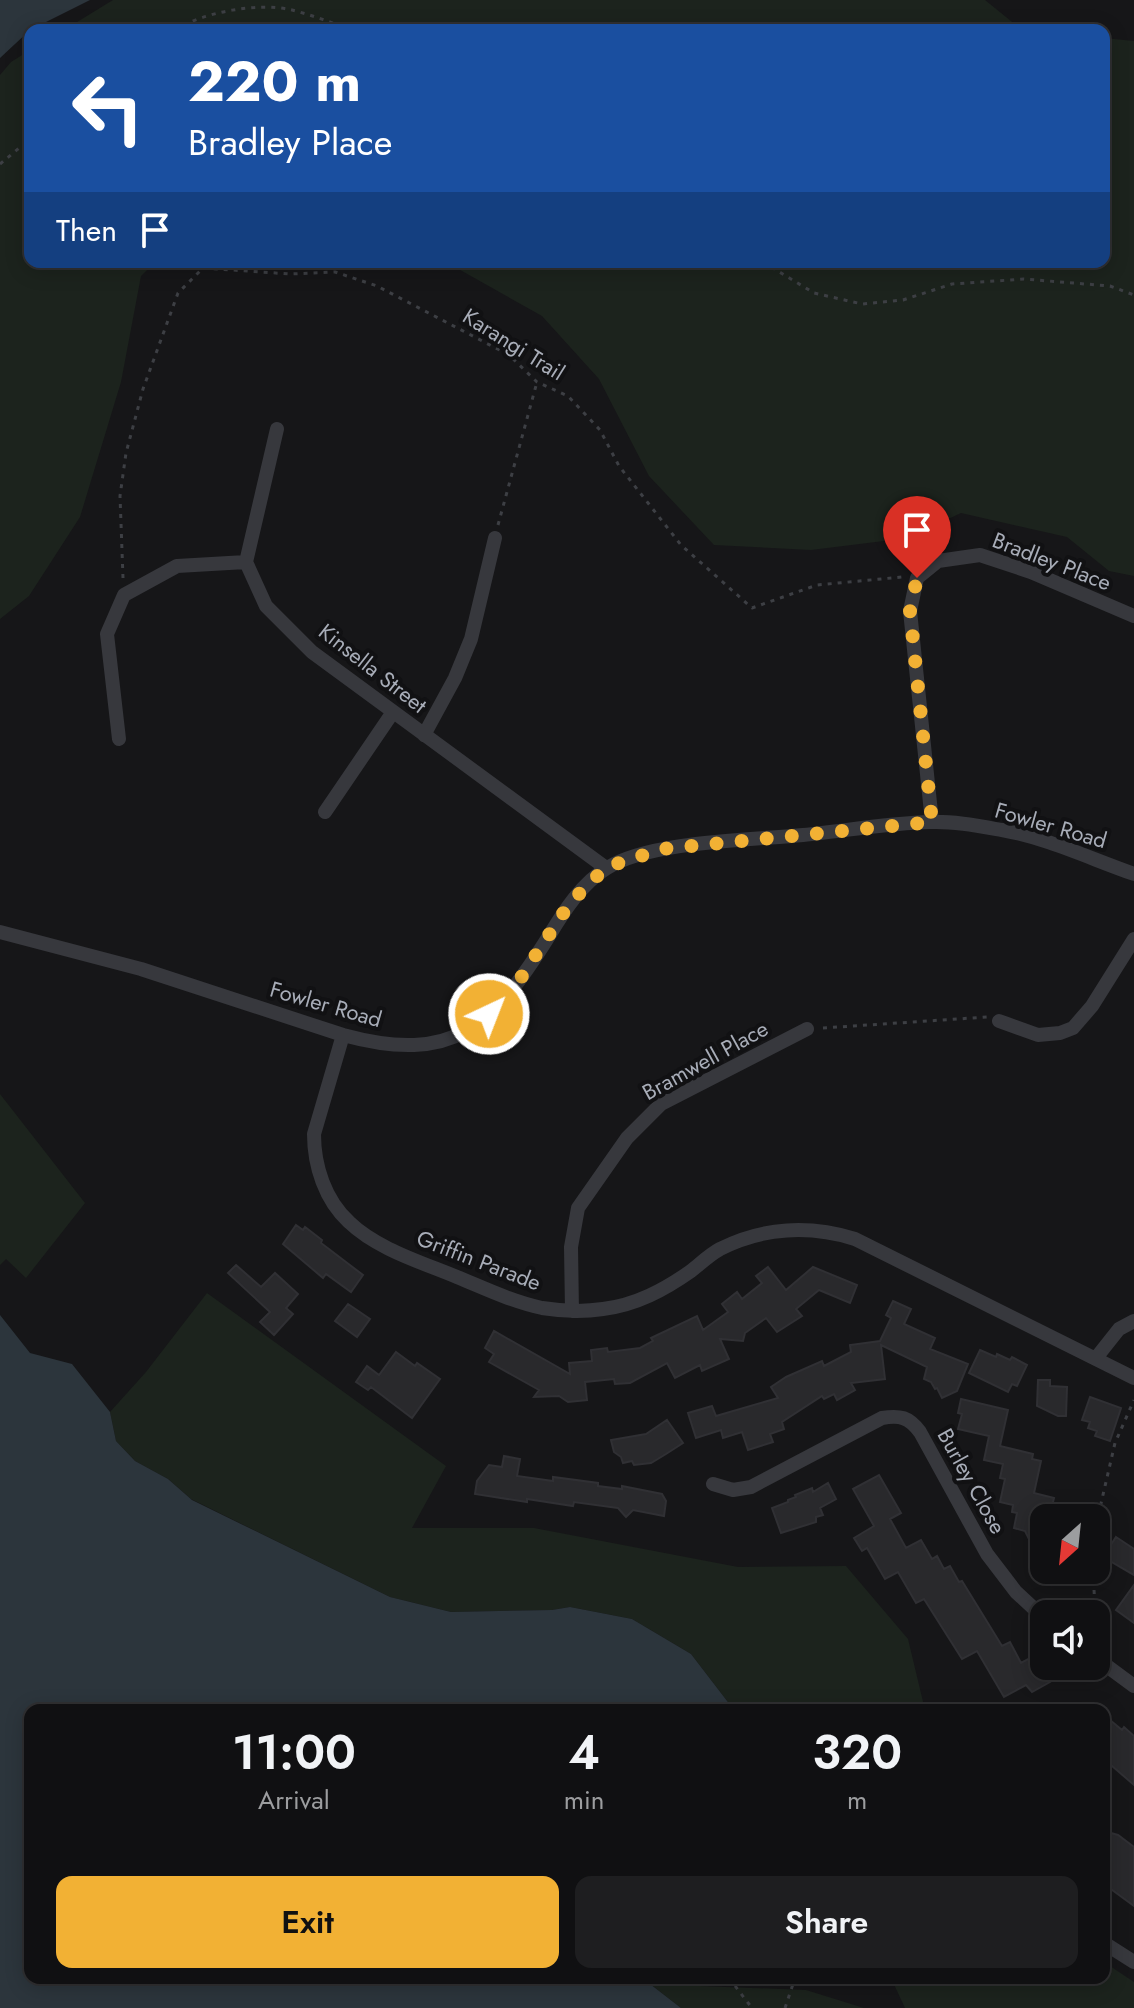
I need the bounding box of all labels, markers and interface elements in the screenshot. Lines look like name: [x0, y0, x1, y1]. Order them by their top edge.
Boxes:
text: 220 m: [188, 41, 361, 122]
icon: left: [56, 56, 160, 160]
text: Bradley Place: [188, 116, 392, 168]
icon: arrive: [133, 208, 177, 252]
text: Then: [56, 209, 117, 252]
street label: Karangi Trail: [457, 300, 571, 388]
pin: [883, 496, 951, 578]
icon: arrive: [895, 508, 939, 552]
street label: Bradley Place: [988, 524, 1116, 598]
street label: Kinsella Street: [312, 615, 435, 721]
street label: Fowler Road: [991, 794, 1111, 856]
position arrow: [447, 972, 531, 1056]
street label: Fowler Road: [266, 973, 386, 1035]
street label: Bramwell Place: [636, 1012, 774, 1108]
street label: Griffin Parade: [412, 1222, 546, 1298]
street label: Burley Close: [930, 1422, 1014, 1540]
north arrow: [1030, 1504, 1110, 1584]
map controls: [1030, 1504, 1110, 1680]
button: sound: [1030, 1600, 1110, 1680]
text: 11:00: [232, 1718, 356, 1787]
text: 4: [568, 1718, 600, 1787]
text: 320: [812, 1718, 902, 1787]
text: Arrival: [258, 1781, 330, 1819]
text: min: [564, 1781, 604, 1819]
text: m: [847, 1781, 867, 1819]
button: Exit: [56, 1876, 559, 1968]
button: Share: [575, 1876, 1078, 1968]

